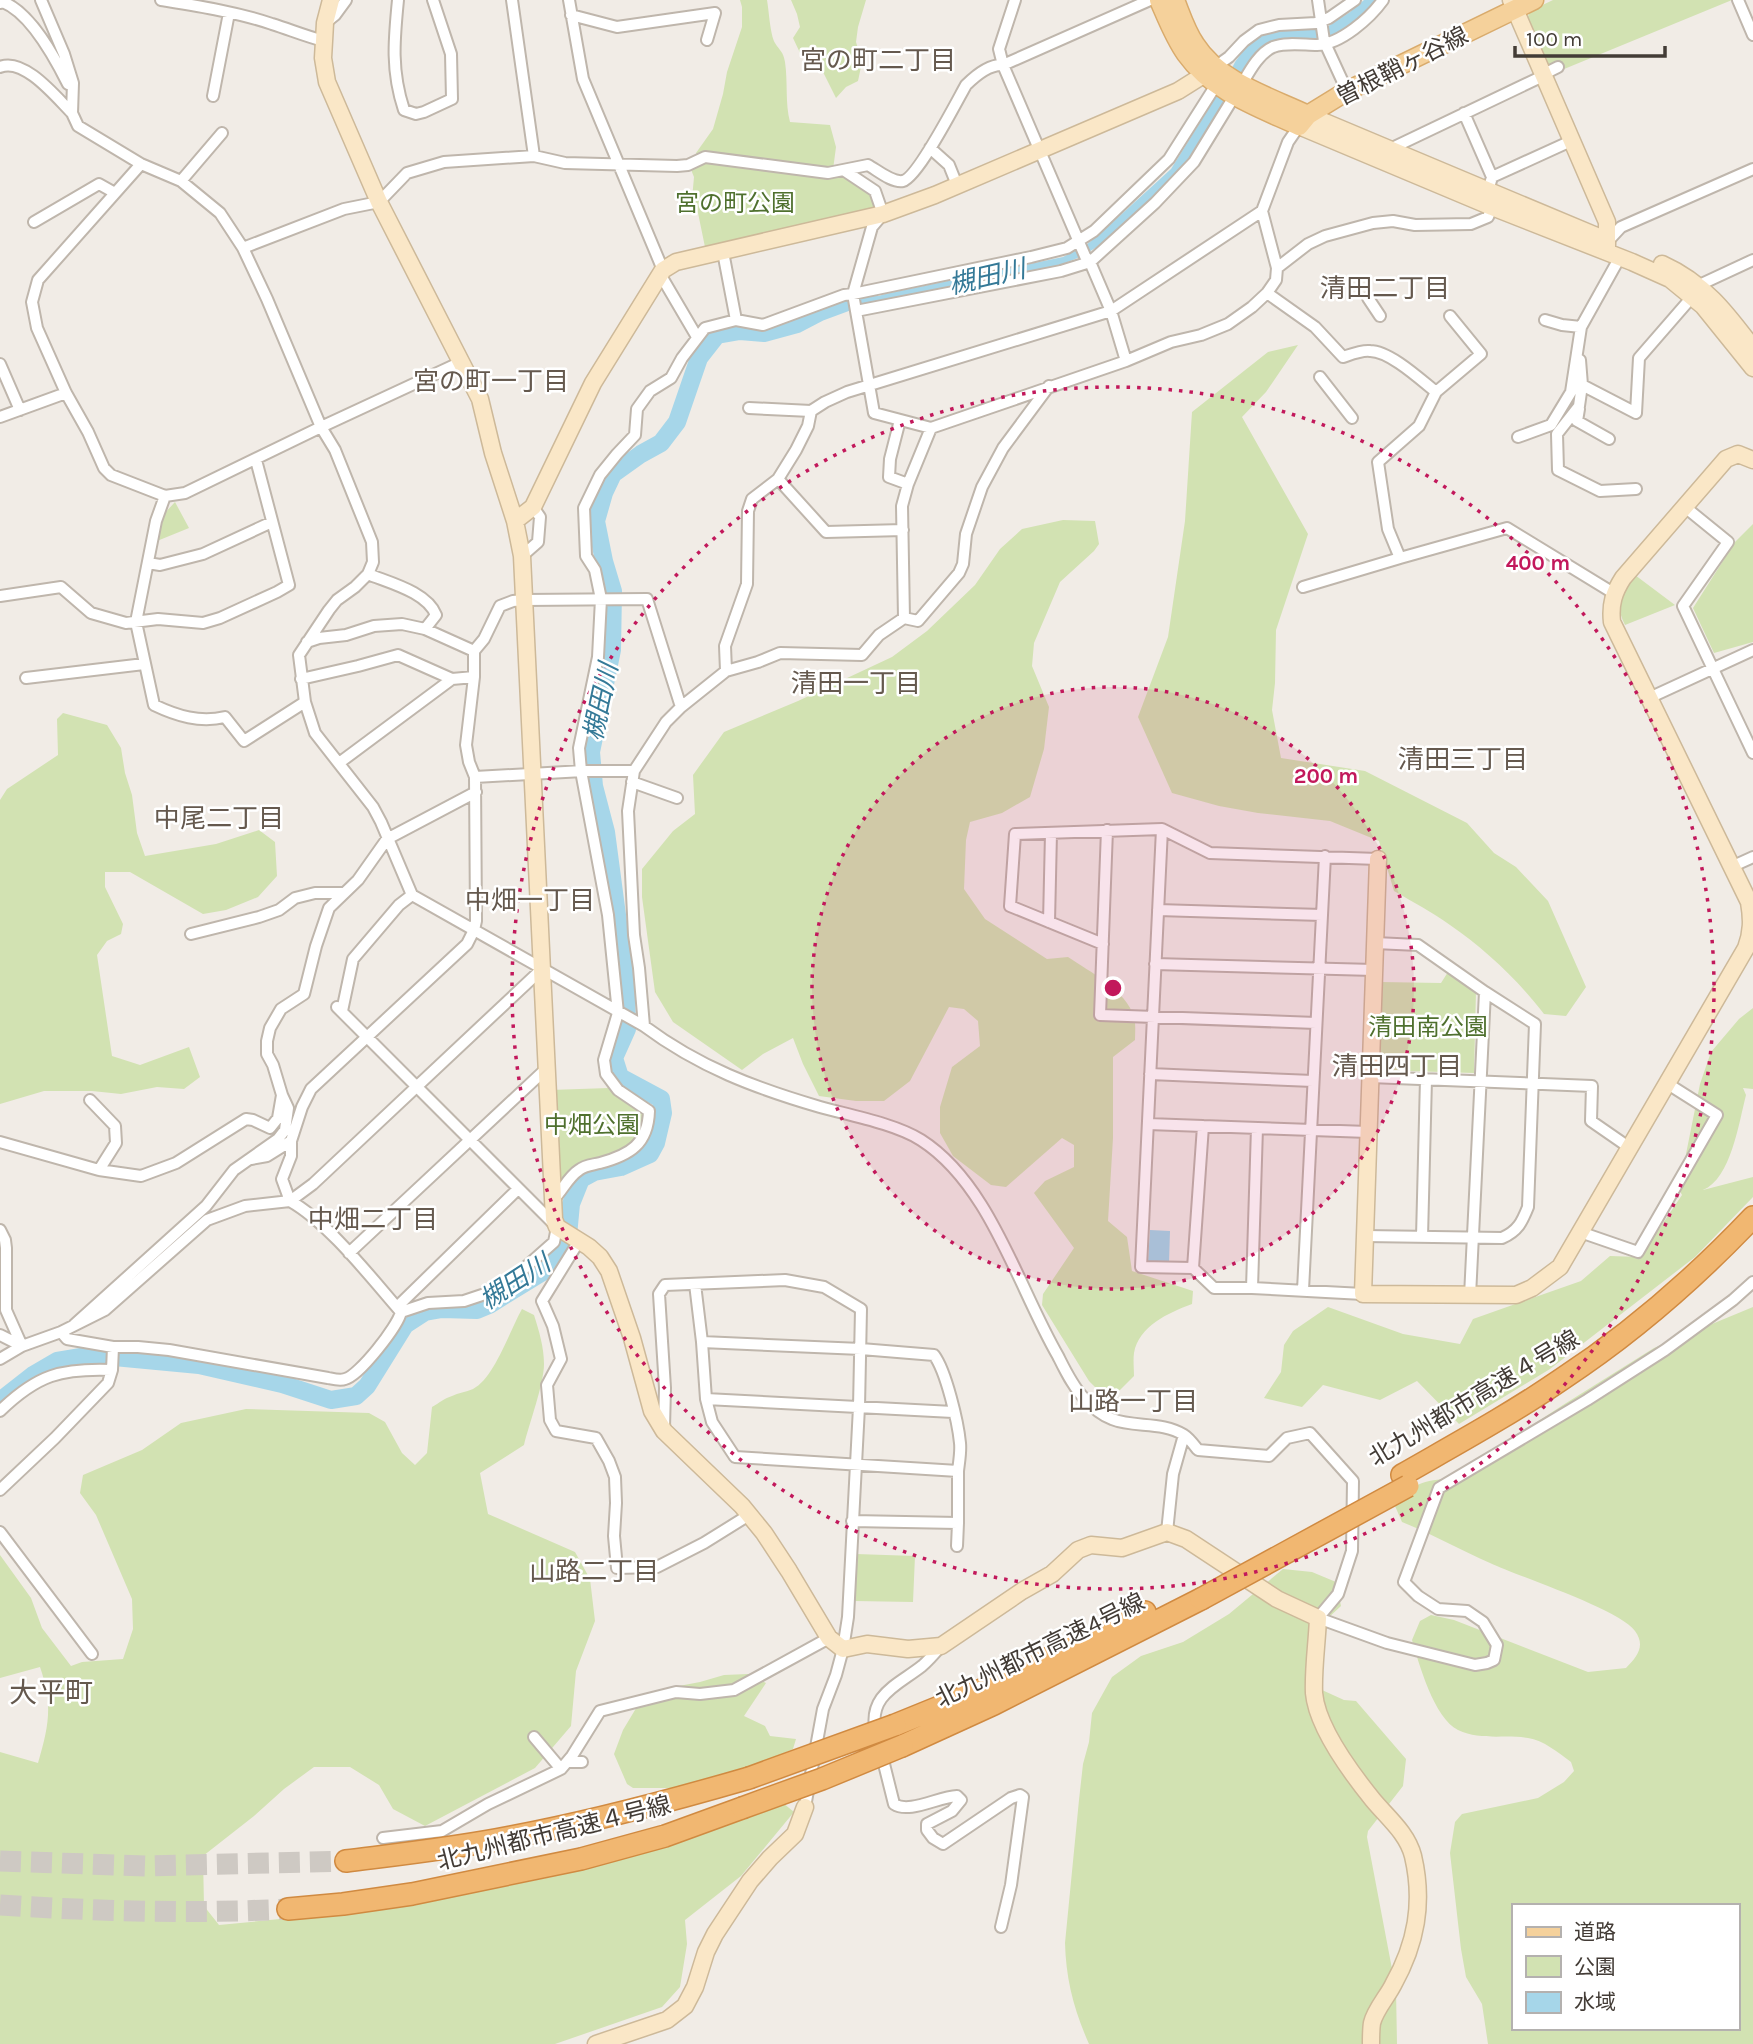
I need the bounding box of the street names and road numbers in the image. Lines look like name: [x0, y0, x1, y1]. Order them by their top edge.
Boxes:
street label: 曽根鞘ヶ谷線: [1331, 21, 1473, 111]
street label: 北九州都市高速４号線: [1364, 1324, 1584, 1472]
street label: 北九州都市高速4号線: [931, 1587, 1149, 1713]
street label: 北九州都市高速４号線: [434, 1790, 674, 1876]

